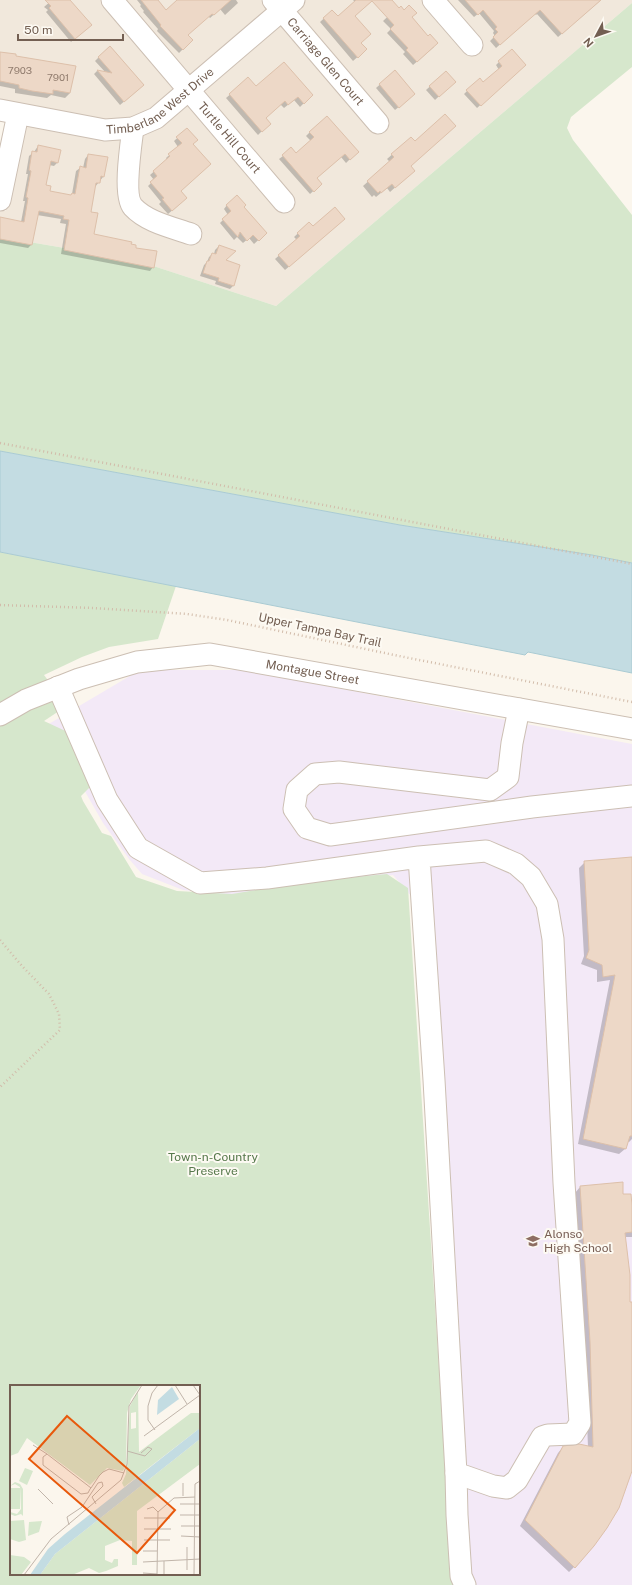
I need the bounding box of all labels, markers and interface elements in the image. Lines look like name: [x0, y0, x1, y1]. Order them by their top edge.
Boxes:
street label: Carriage Glen Court: [284, 15, 367, 109]
scale bar: [18, 16, 123, 42]
north arrow: [576, 16, 616, 56]
text: 50 m: [24, 23, 52, 37]
text: N: [581, 35, 596, 50]
house number: 7903: [8, 64, 32, 76]
street label: Timberlane West Drive: [106, 65, 217, 137]
house number: 7901: [47, 71, 69, 83]
street label: Turtle Hill Court: [195, 99, 264, 177]
street label: Upper Tampa Bay Trail: [257, 610, 383, 650]
street label: Montague Street: [265, 657, 360, 687]
park label: Town-n-Country Preserve: [168, 1150, 259, 1178]
place label: Alonso High School: [544, 1227, 612, 1255]
school or university icon: Alonso High School: [525, 1233, 541, 1249]
inset map: [10, 1385, 200, 1575]

